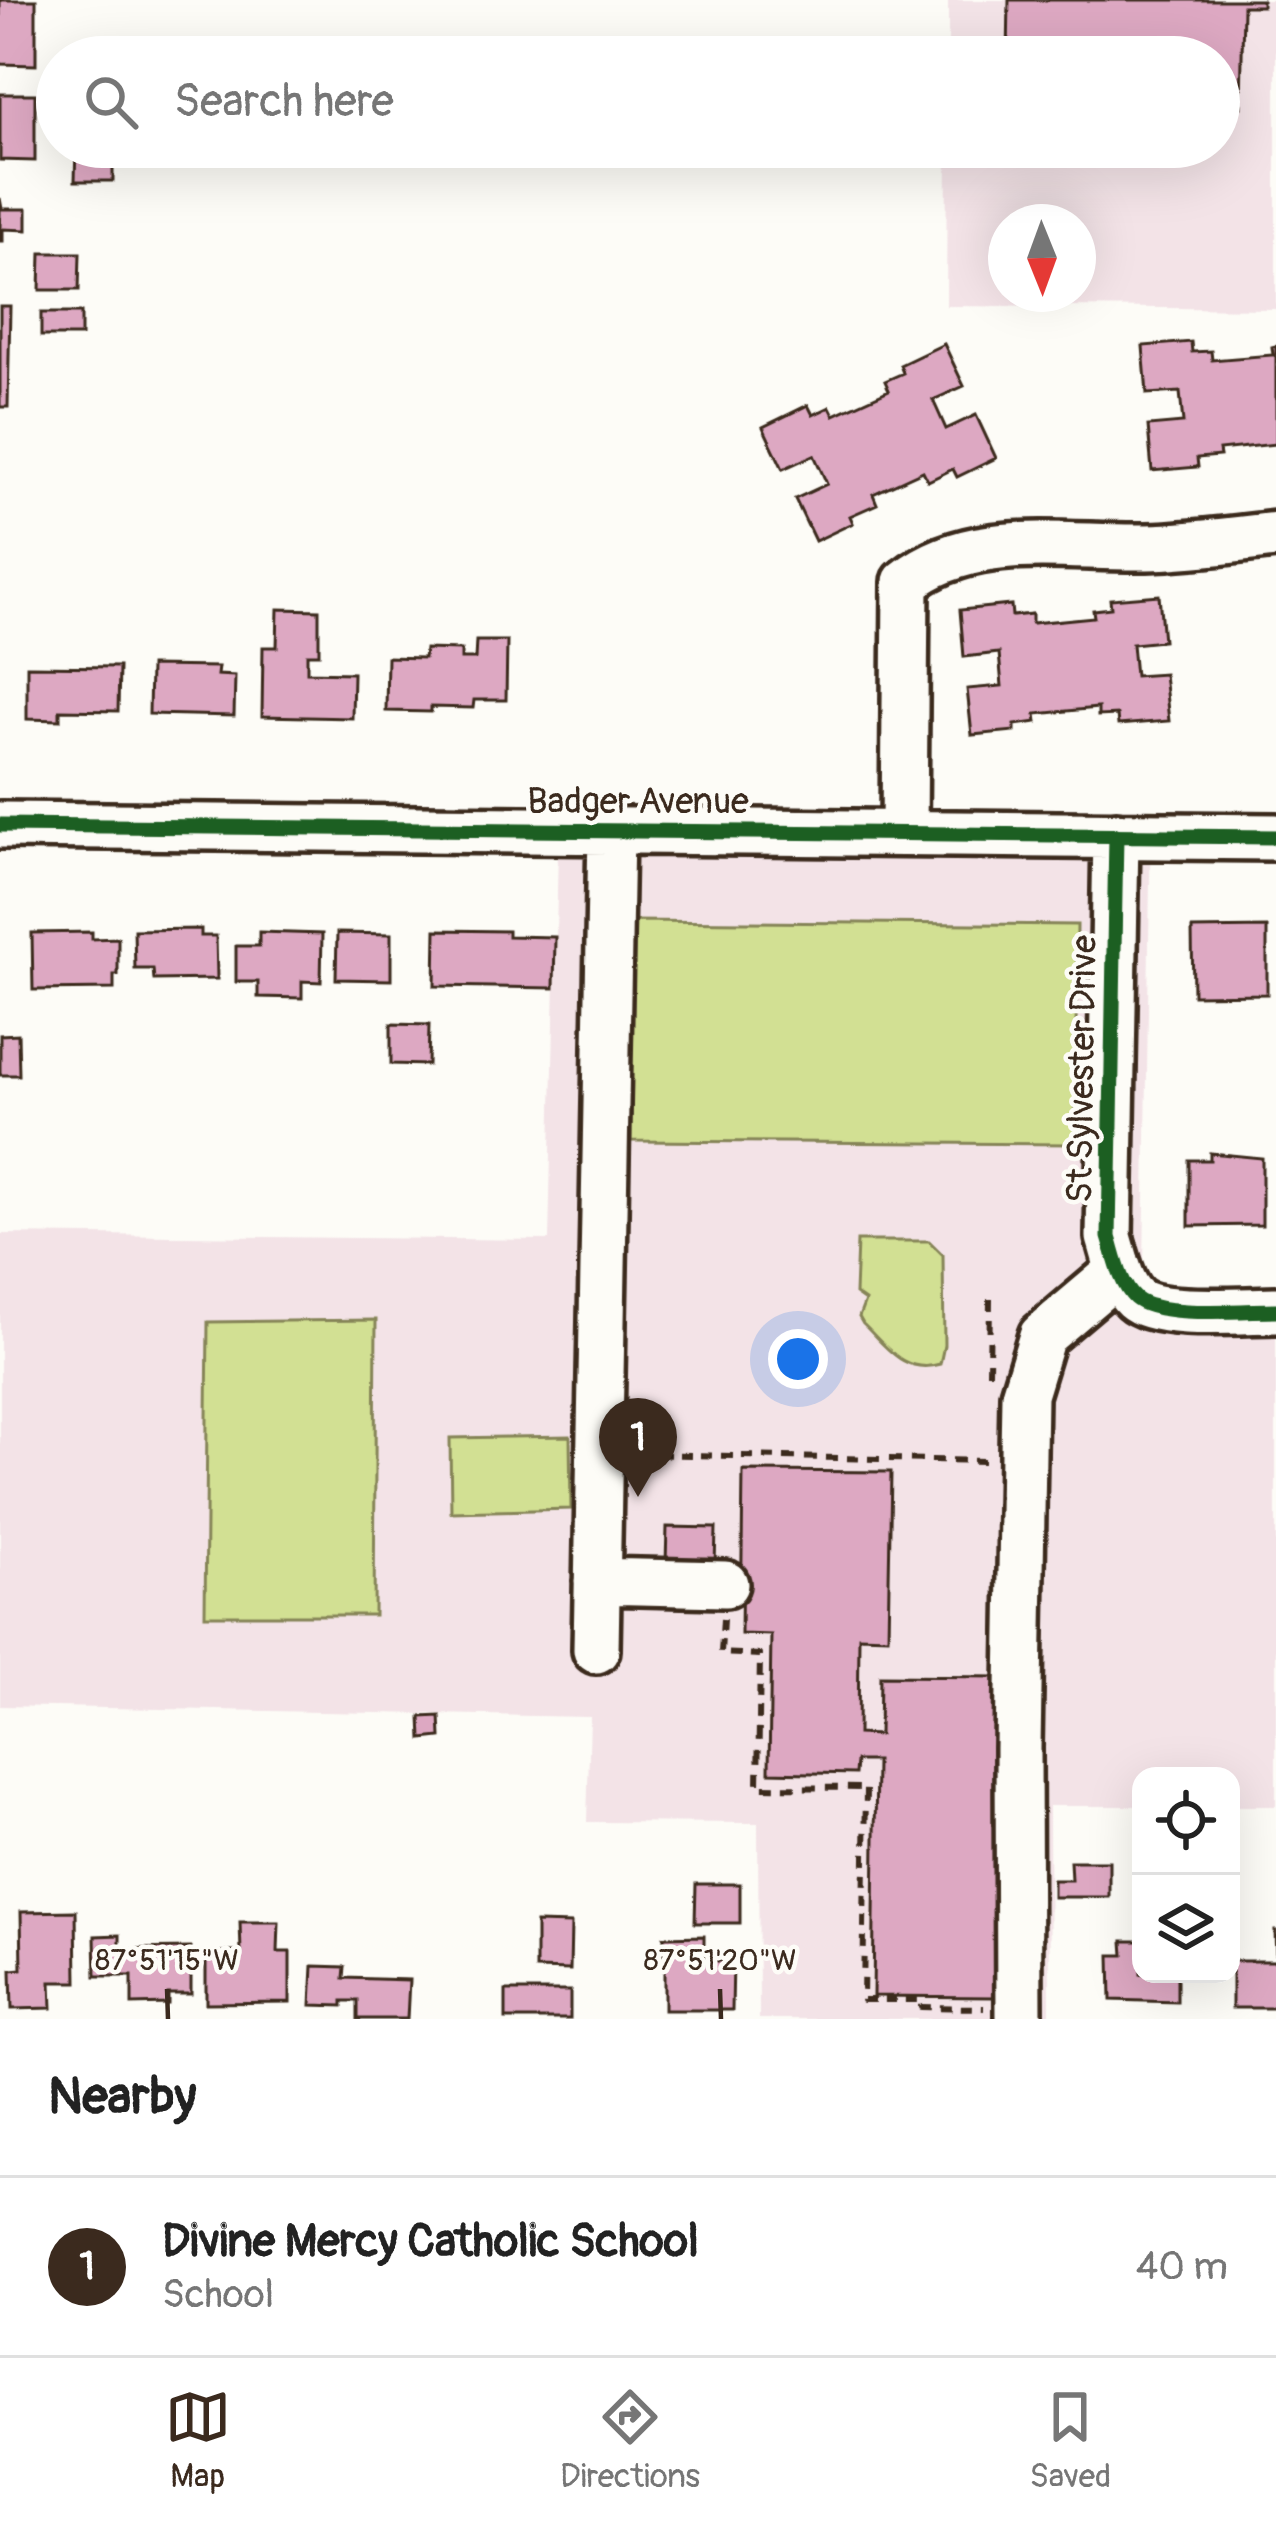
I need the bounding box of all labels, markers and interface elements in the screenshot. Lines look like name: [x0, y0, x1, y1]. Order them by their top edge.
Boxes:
search box: [36, 36, 1240, 168]
icon: search: [78, 69, 144, 135]
text: Search here: [174, 74, 394, 130]
north arrow: [988, 204, 1096, 312]
street label: Badger Avenue: [527, 779, 749, 824]
street label: St Sylvester Drive: [1057, 934, 1107, 1203]
your location: [768, 1329, 828, 1389]
pin: 1: [599, 1398, 677, 1497]
map controls: [1132, 1767, 1240, 1983]
button: locate: [1132, 1767, 1240, 1875]
button: layers: [1132, 1875, 1240, 1983]
text: 87°51'15"W: [95, 1942, 239, 1979]
text: 87°51'20"W: [643, 1942, 797, 1979]
text: Nearby: [48, 2065, 196, 2129]
text: Divine Mercy Catholic School: [162, 2214, 699, 2270]
text: 1: [79, 2242, 95, 2291]
text: 40 m: [1136, 2242, 1228, 2291]
text: School: [162, 2270, 274, 2319]
tab: Map: [165, 2384, 231, 2497]
tab: Directions: [560, 2384, 700, 2497]
tab: Saved: [1029, 2384, 1111, 2497]

